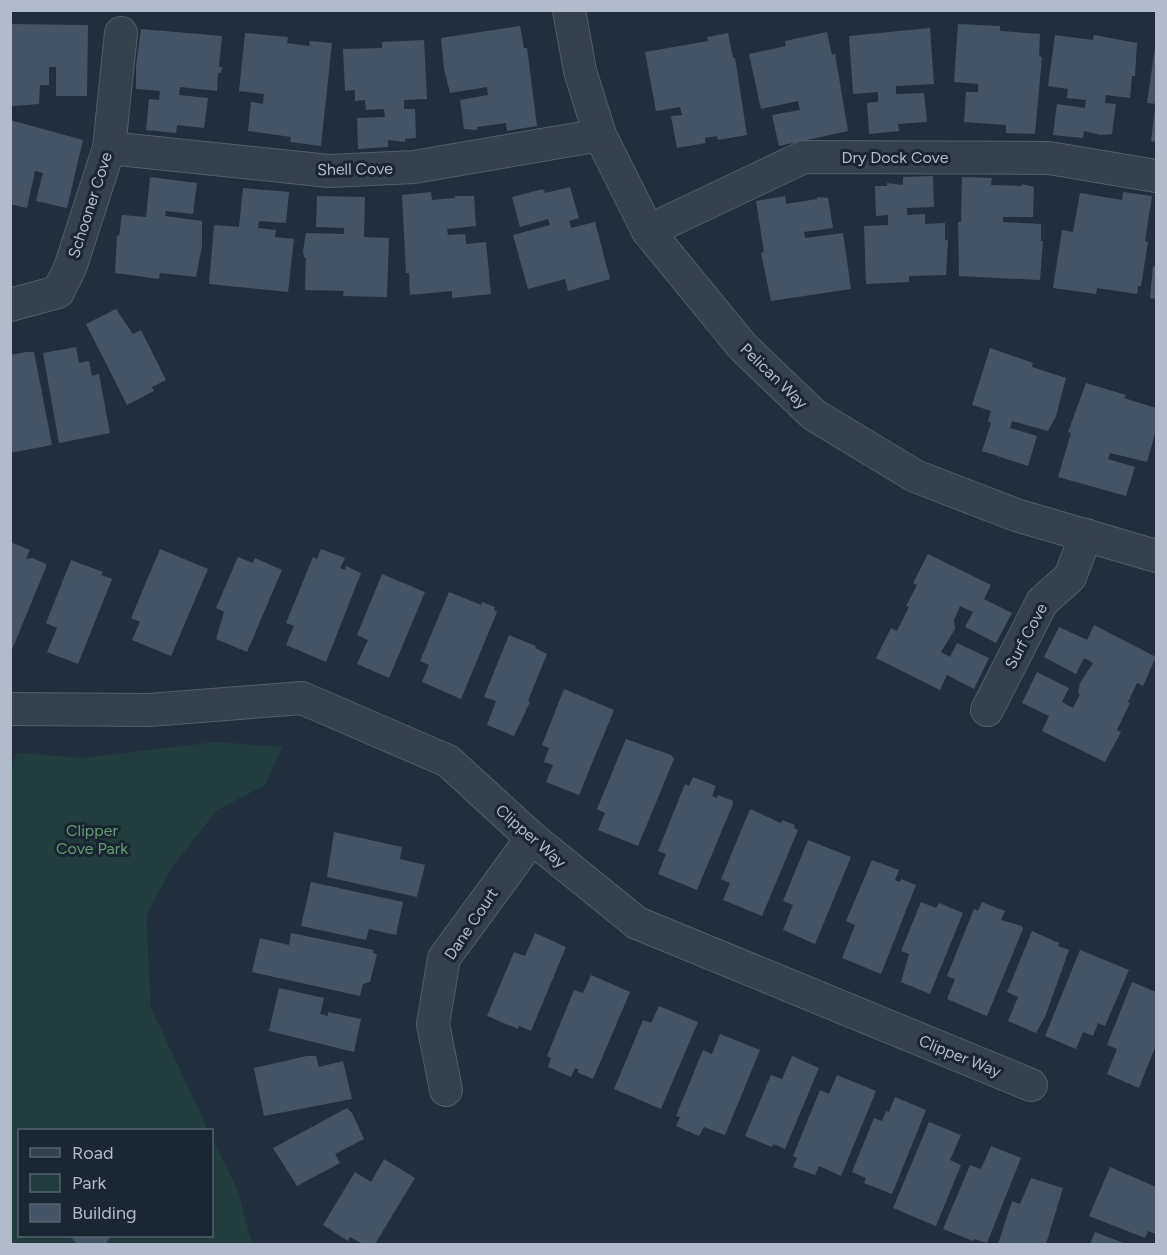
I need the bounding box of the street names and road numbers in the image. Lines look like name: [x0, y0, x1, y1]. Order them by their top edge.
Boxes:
street label: Dry Dock Cove: [842, 148, 949, 167]
street label: Schooner Cove: [64, 149, 116, 260]
street label: Shell Cove: [317, 159, 393, 179]
street label: Pelican Way: [736, 339, 812, 413]
street label: Surf Cove: [1001, 600, 1051, 672]
street label: Clipper Way: [492, 800, 570, 872]
street label: Dane Court: [440, 885, 502, 963]
street label: Clipper Way: [916, 1031, 1004, 1081]

